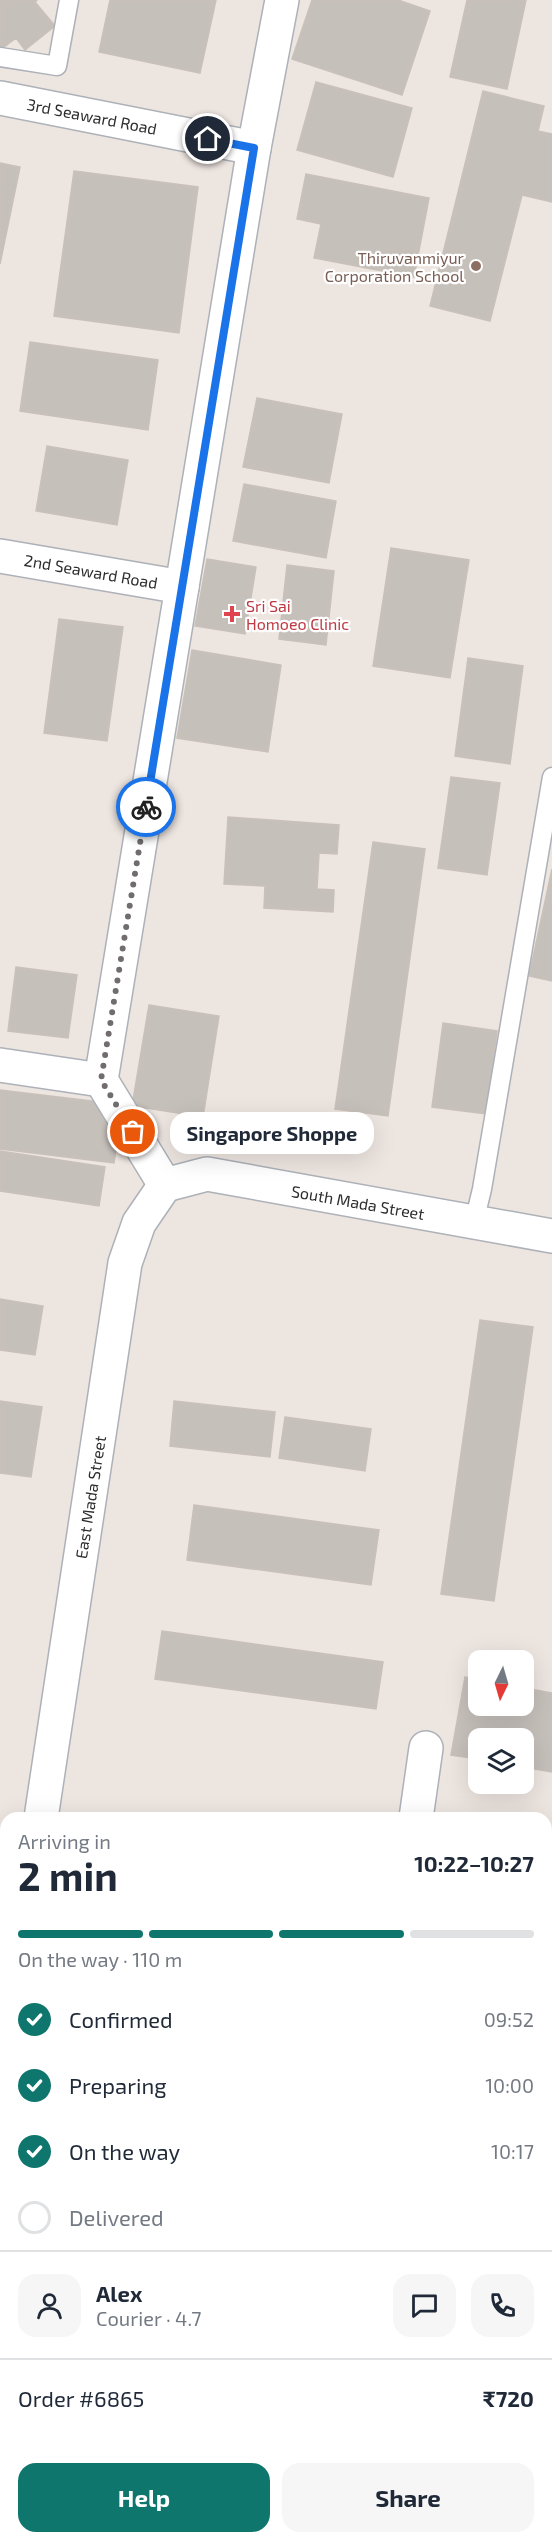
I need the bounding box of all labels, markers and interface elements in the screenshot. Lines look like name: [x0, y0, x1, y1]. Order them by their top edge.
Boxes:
street label: 3rd Seaward Road: [25, 94, 159, 138]
pin: [182, 113, 233, 164]
icon: home: [191, 122, 224, 155]
place label: Thiruvanmiyur Corporation School: [325, 248, 465, 285]
marker: Thiruvanmiyur Corporation School: [469, 259, 483, 273]
street label: 2nd Seaward Road: [23, 550, 159, 592]
place label: Sri Sai Homoeo Clinic: [246, 596, 349, 633]
marker: Sri Sai Homoeo Clinic: [223, 605, 241, 623]
courier: [116, 777, 176, 837]
icon: bike: [130, 791, 163, 824]
pin: [107, 1106, 158, 1157]
callout: Singapore Shoppe: [169, 1111, 373, 1153]
icon: bag: [116, 1115, 149, 1148]
text: Singapore Shoppe: [187, 1121, 357, 1145]
street label: South Mada Street: [290, 1181, 426, 1223]
street label: East Mada Street: [71, 1434, 109, 1560]
north arrow: [468, 1650, 534, 1716]
map controls: [468, 1650, 534, 1794]
button: layers: [468, 1728, 534, 1794]
text: Arriving in: [18, 1829, 111, 1853]
text: 10:22–10:27: [414, 1850, 534, 1876]
text: 2 min: [18, 1852, 118, 1899]
text: On the way · 110 m: [18, 1947, 182, 1971]
icon: check: [18, 2003, 51, 2036]
text: Confirmed: [69, 2006, 173, 2032]
text: 09:52: [484, 2007, 534, 2031]
icon: check: [18, 2069, 51, 2102]
text: Preparing: [69, 2072, 167, 2098]
text: 10:00: [485, 2073, 534, 2097]
icon: check: [18, 2135, 51, 2168]
text: On the way: [69, 2138, 180, 2164]
text: 10:17: [491, 2139, 534, 2163]
text: Delivered: [69, 2204, 164, 2230]
button: person: [18, 2274, 81, 2337]
button: chat: [393, 2274, 456, 2337]
button: phone: [471, 2274, 534, 2337]
text: Alex: [96, 2280, 142, 2306]
text: Courier · 4.7: [96, 2306, 202, 2330]
text: Order #6865: [18, 2385, 144, 2411]
text: ₹720: [483, 2385, 534, 2411]
button: Help: [18, 2463, 270, 2532]
button: Share: [282, 2463, 534, 2532]

